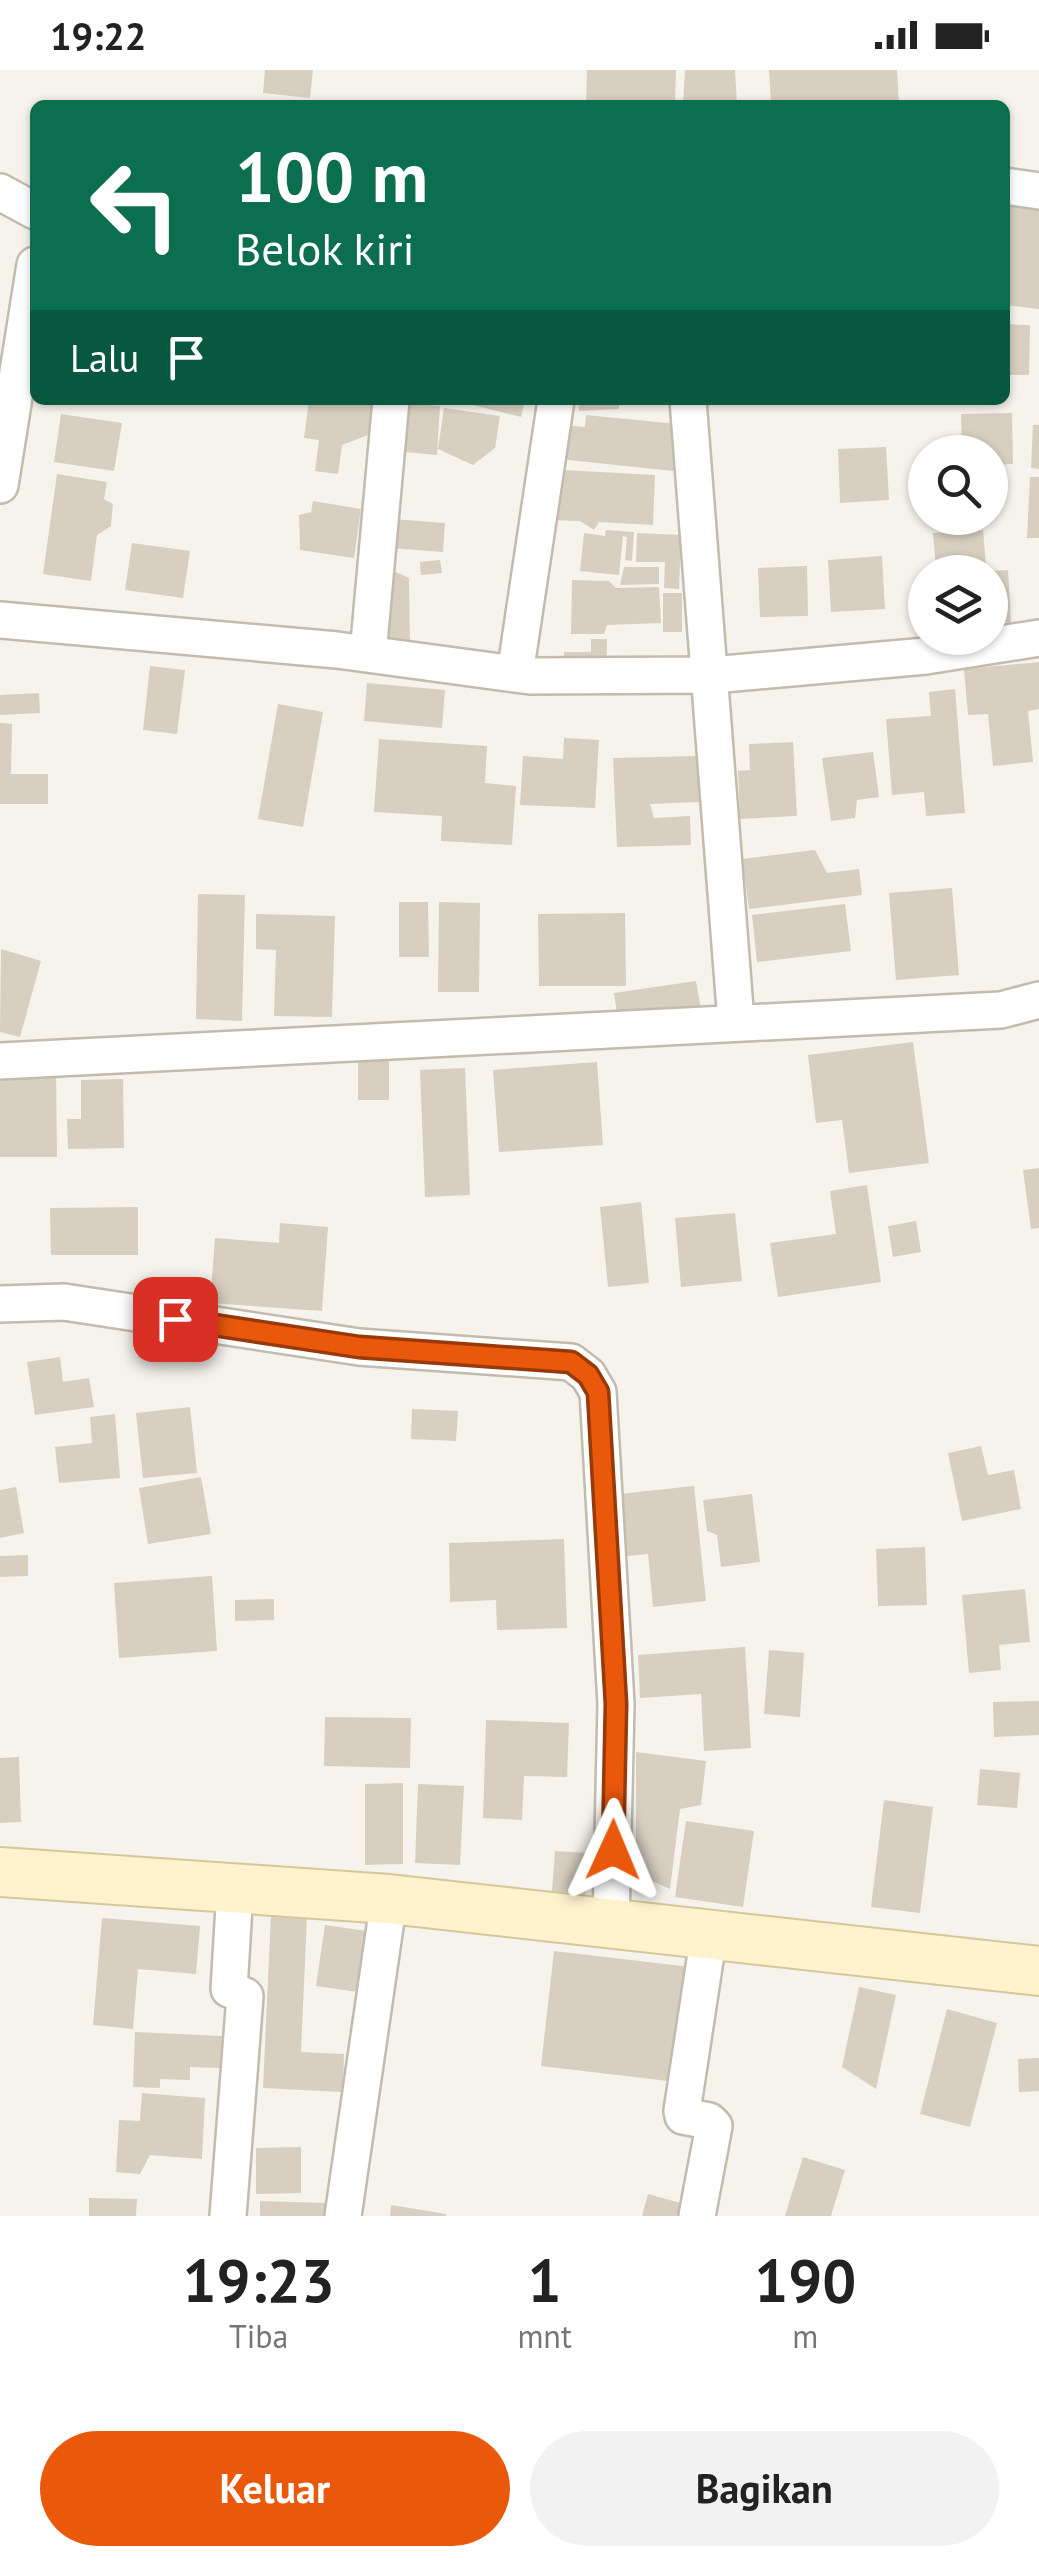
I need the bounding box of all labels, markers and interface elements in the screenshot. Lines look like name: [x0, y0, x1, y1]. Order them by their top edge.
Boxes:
text: 19:22: [50, 11, 146, 60]
text: 100 m: [235, 131, 428, 221]
icon: left: [70, 140, 200, 270]
text: Belok kiri: [235, 219, 415, 277]
icon: arrive: [159, 330, 214, 385]
text: Lalu: [70, 333, 139, 382]
map controls: [908, 435, 1008, 655]
button: search: [908, 435, 1008, 535]
button: layers: [908, 555, 1008, 655]
pin: [133, 1277, 218, 1362]
icon: arrive: [148, 1292, 203, 1347]
position arrow: [561, 1798, 665, 1902]
text: 19:23: [183, 2241, 335, 2319]
text: 1: [528, 2241, 562, 2319]
text: 190: [754, 2241, 856, 2319]
text: Tiba: [229, 2315, 288, 2357]
text: mnt: [517, 2315, 572, 2357]
text: m: [792, 2315, 818, 2357]
button: Keluar: [40, 2431, 510, 2546]
button: Bagikan: [530, 2431, 999, 2546]

